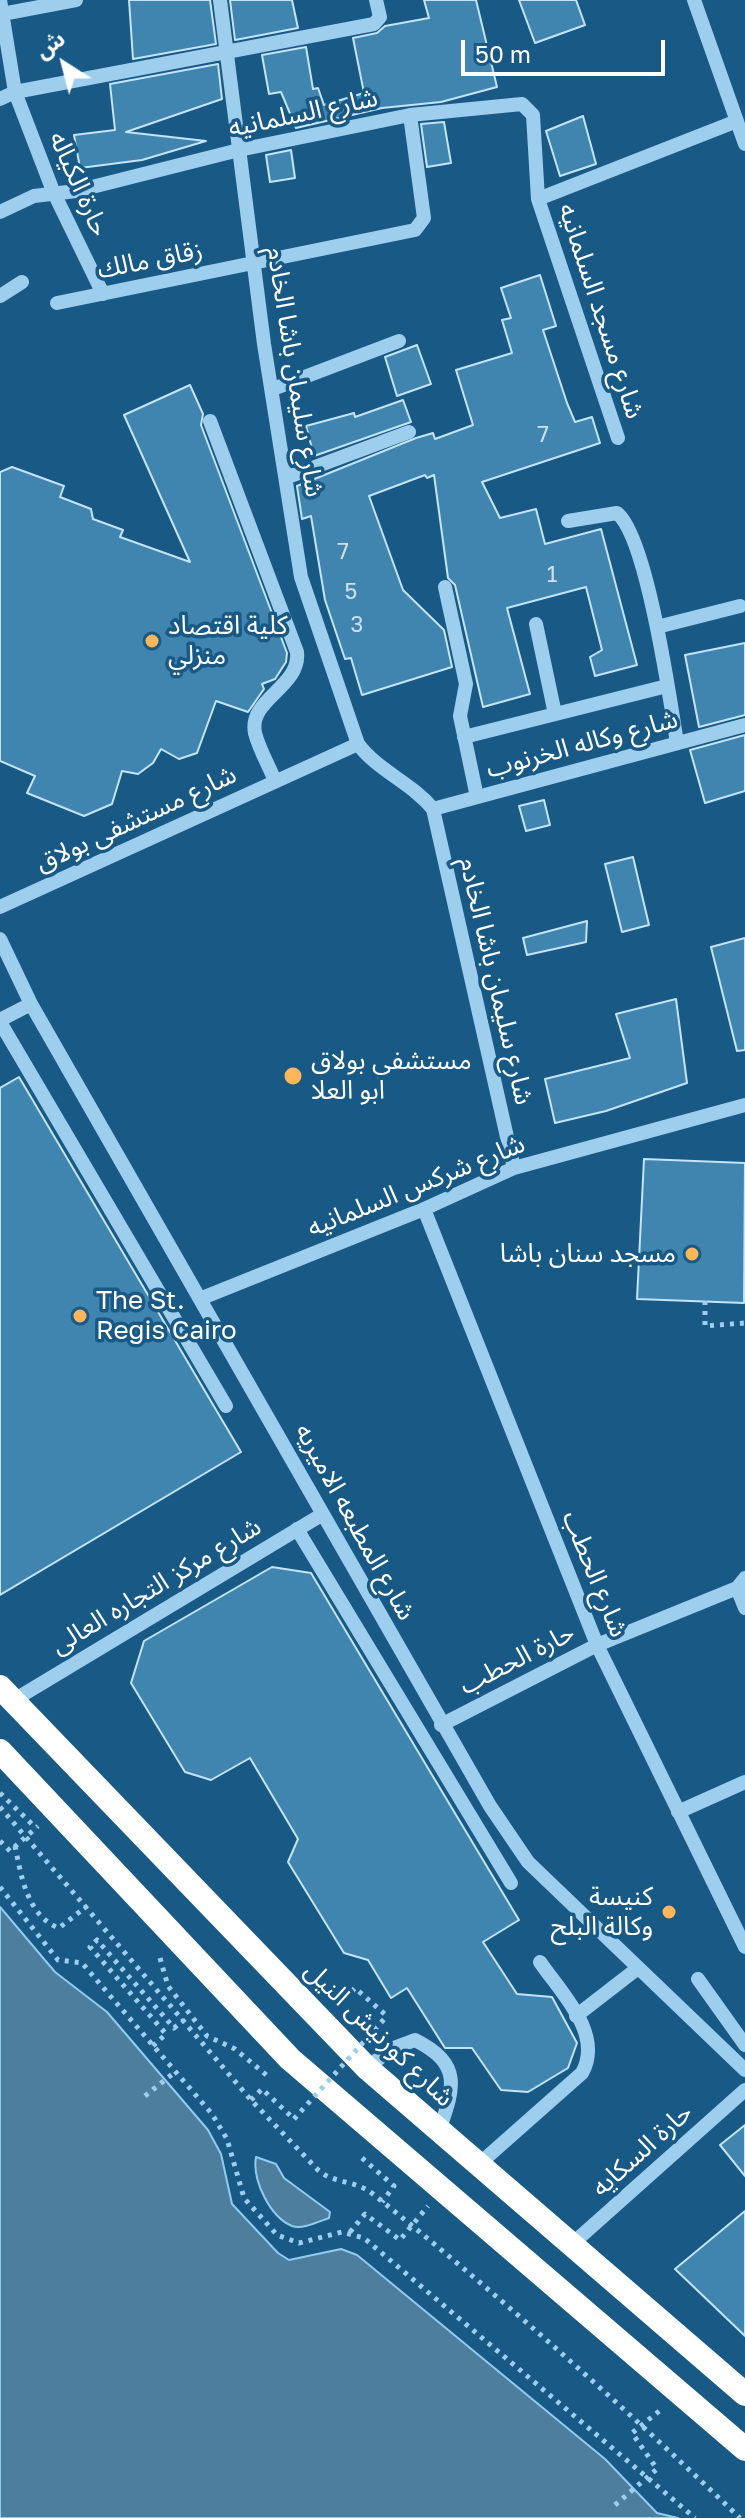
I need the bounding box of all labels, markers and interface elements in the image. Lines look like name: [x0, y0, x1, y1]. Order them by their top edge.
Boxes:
north arrow: [24, 24, 104, 104]
text: ش: [29, 24, 70, 64]
scale bar: [465, 24, 669, 74]
text: 50 m: [475, 39, 531, 68]
street label: شارع السلمانيه: [225, 82, 381, 144]
street label: حارة الكياله: [42, 127, 116, 241]
street label: شارع مسجد السلمانيه: [551, 199, 651, 423]
street label: زقاق مالك: [95, 235, 205, 285]
street label: شارع سليمان باشا الخادم: [260, 245, 330, 499]
house number: 7: [537, 422, 549, 448]
house number: 7: [337, 539, 349, 565]
house number: 1: [547, 562, 557, 588]
house number: 5: [345, 579, 357, 605]
place label: كلية اقتصاد منزلي: [168, 610, 287, 672]
house number: 3: [351, 612, 363, 638]
marker: كلية اقتصاد منزلي: [143, 632, 161, 650]
street label: شارع وكاله الخرنوب: [483, 703, 681, 785]
street label: شارع مستشفى بولاق: [31, 759, 241, 879]
street label: شارع سليمان باشا الخادم: [452, 854, 540, 1108]
place label: مستشفي بولاق ابو العلا: [311, 1045, 472, 1106]
marker: مستشفي بولاق ابو العلا: [282, 1065, 304, 1087]
street label: شارع شركس السلمانيه: [303, 1128, 529, 1244]
place label: مسجد سنان باشا: [500, 1238, 676, 1270]
marker: مسجد سنان باشا: [683, 1245, 701, 1263]
place label: The St. Regis Cairo: [96, 1285, 237, 1346]
marker: The St. Regis Cairo: [71, 1307, 89, 1325]
street label: شارع المطبعه الاميريه: [288, 1418, 422, 1626]
street label: شارع الحطب: [556, 1506, 634, 1642]
street label: شارع مركز التجاره العالى: [45, 1511, 267, 1661]
street label: حارة الحطب: [454, 1617, 580, 1701]
place label: كنيسة وكالة البلح: [551, 1881, 653, 1942]
marker: كنيسة وكالة البلح: [660, 1903, 678, 1921]
street label: شارع كورنيش النيل: [298, 1955, 460, 2113]
street label: حارة السكايه: [585, 2097, 699, 2203]

